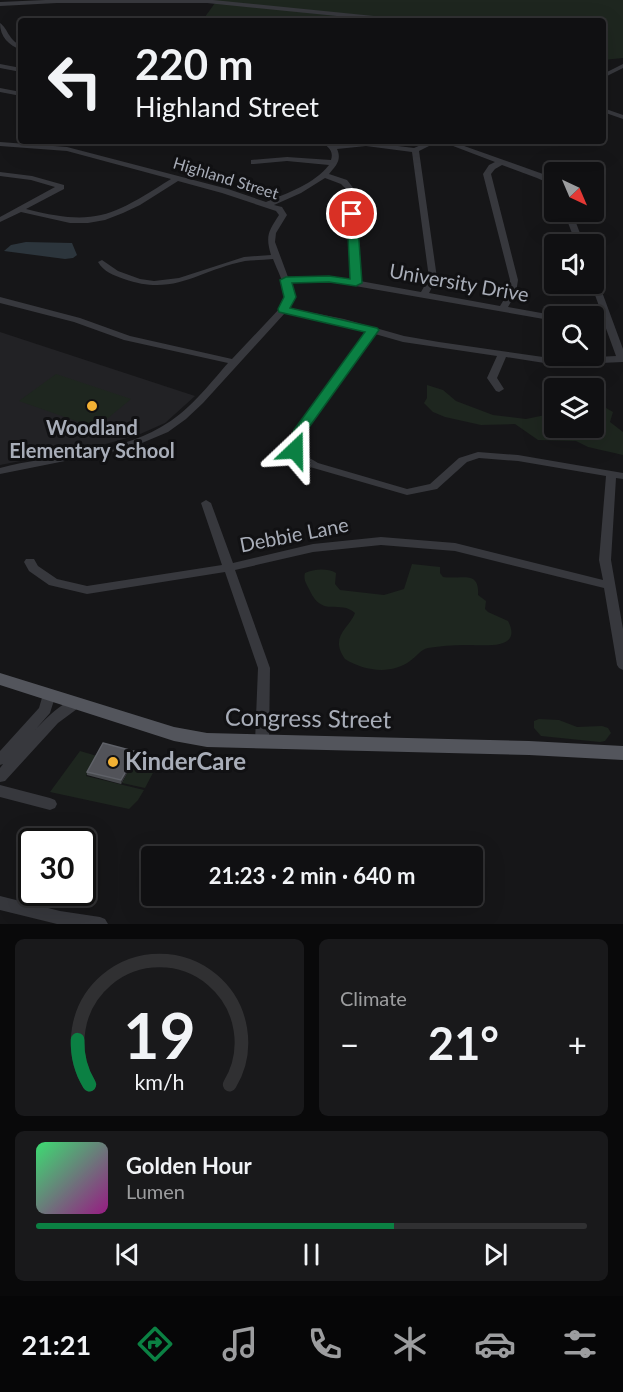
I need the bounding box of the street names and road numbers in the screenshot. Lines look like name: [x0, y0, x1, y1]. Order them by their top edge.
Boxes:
street label: Highland Street: [171, 152, 281, 203]
street label: University Drive: [387, 258, 531, 306]
street label: Debbie Lane: [237, 512, 350, 556]
street label: Congress Street: [225, 702, 392, 733]

